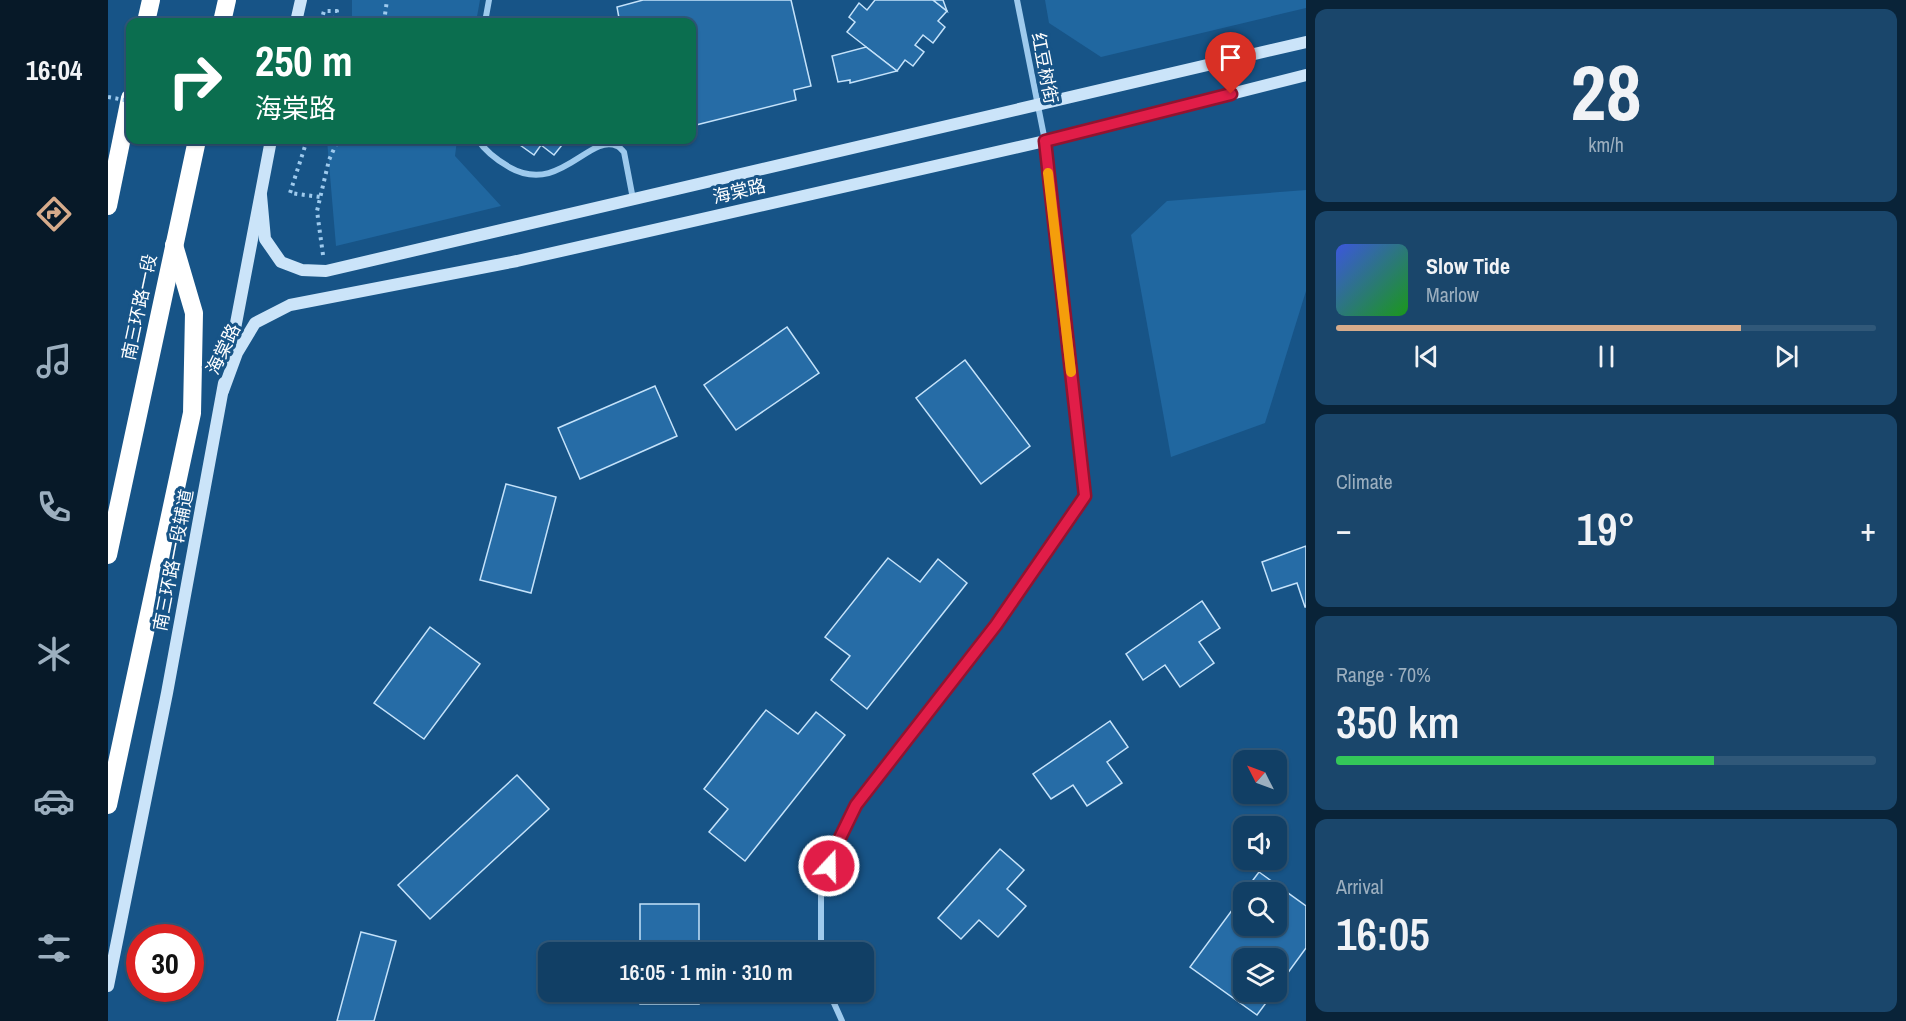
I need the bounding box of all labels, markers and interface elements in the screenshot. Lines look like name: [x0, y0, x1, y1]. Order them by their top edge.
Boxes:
street label: 红豆树街: [1026, 30, 1064, 106]
pin: [1205, 32, 1256, 94]
text: 250 m: [255, 33, 353, 89]
text: 28: [1570, 39, 1642, 144]
icon: arrive: [1214, 41, 1247, 74]
icon: right: [156, 42, 234, 120]
text: 16:04: [26, 52, 82, 88]
text: 海棠路: [255, 90, 336, 126]
text: km/h: [1588, 131, 1624, 158]
street label: 海棠路: [710, 173, 768, 209]
icon: directions: [33, 193, 75, 235]
text: Slow Tide: [1426, 251, 1510, 281]
street label: 南三环路一段: [116, 252, 162, 362]
text: Marlow: [1426, 281, 1479, 308]
street label: 海棠路: [200, 319, 246, 379]
icon: music: [33, 340, 75, 382]
icon: previous: [1410, 340, 1443, 373]
icon: pause: [1590, 340, 1623, 373]
icon: next: [1770, 340, 1803, 373]
text: Climate: [1336, 468, 1393, 495]
icon: phone: [33, 486, 75, 528]
street label: 南三环路一段辅道: [147, 487, 199, 633]
text: 19°: [1576, 498, 1636, 559]
text: −: [1336, 507, 1352, 551]
text: +: [1860, 507, 1876, 551]
icon: climate: [33, 633, 75, 675]
text: Range · 70%: [1336, 661, 1431, 688]
text: 350 km: [1336, 691, 1460, 752]
north arrow: [1233, 750, 1287, 804]
map controls: [1233, 750, 1287, 1002]
icon: car: [33, 780, 75, 822]
button: sound: [1233, 816, 1287, 870]
position arrow: [797, 834, 861, 898]
text: Arrival: [1336, 873, 1383, 900]
button: search: [1233, 882, 1287, 936]
text: 16:05: [1336, 903, 1430, 964]
speed limit sign: 30: [126, 924, 204, 1002]
icon: filters: [33, 927, 75, 969]
button: layers: [1233, 948, 1287, 1002]
text: 16:05 · 1 min · 310 m: [619, 957, 793, 987]

